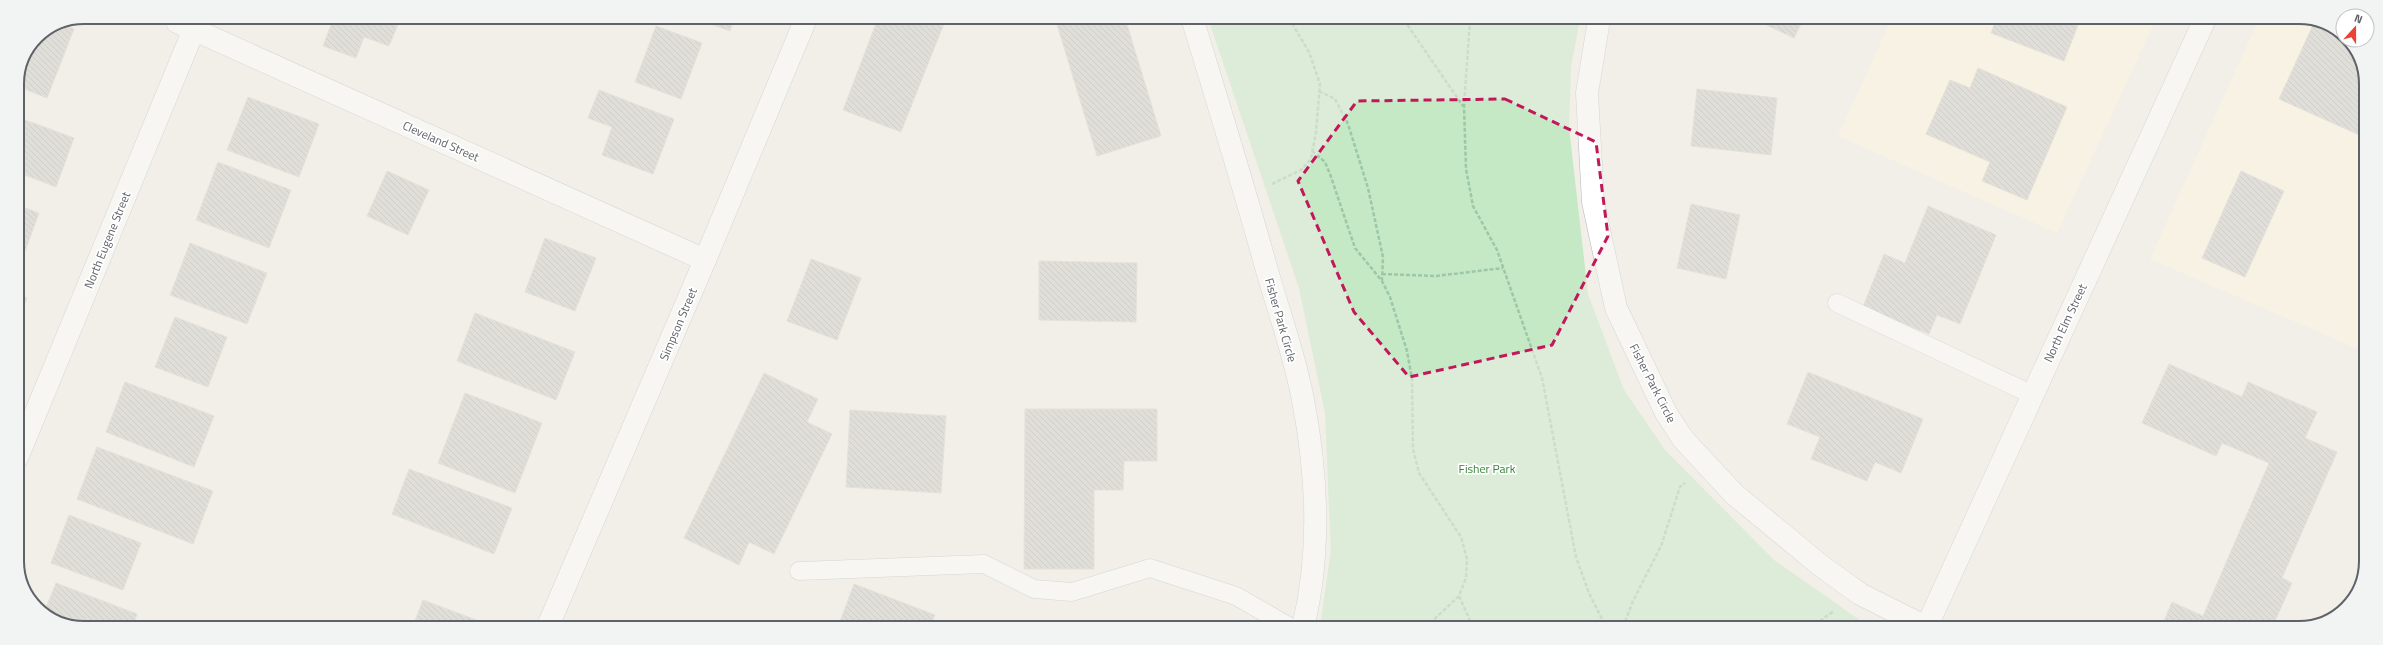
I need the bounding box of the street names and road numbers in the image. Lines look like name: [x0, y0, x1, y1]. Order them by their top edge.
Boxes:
street label: Cleveland Street: [400, 116, 483, 167]
street label: North Eugene Street: [79, 188, 135, 291]
street label: Fisher Park Circle: [1260, 276, 1302, 364]
street label: North Elm Street: [2038, 280, 2092, 365]
street label: Simpson Street: [654, 284, 702, 363]
street label: Fisher Park Circle: [1625, 340, 1681, 426]

